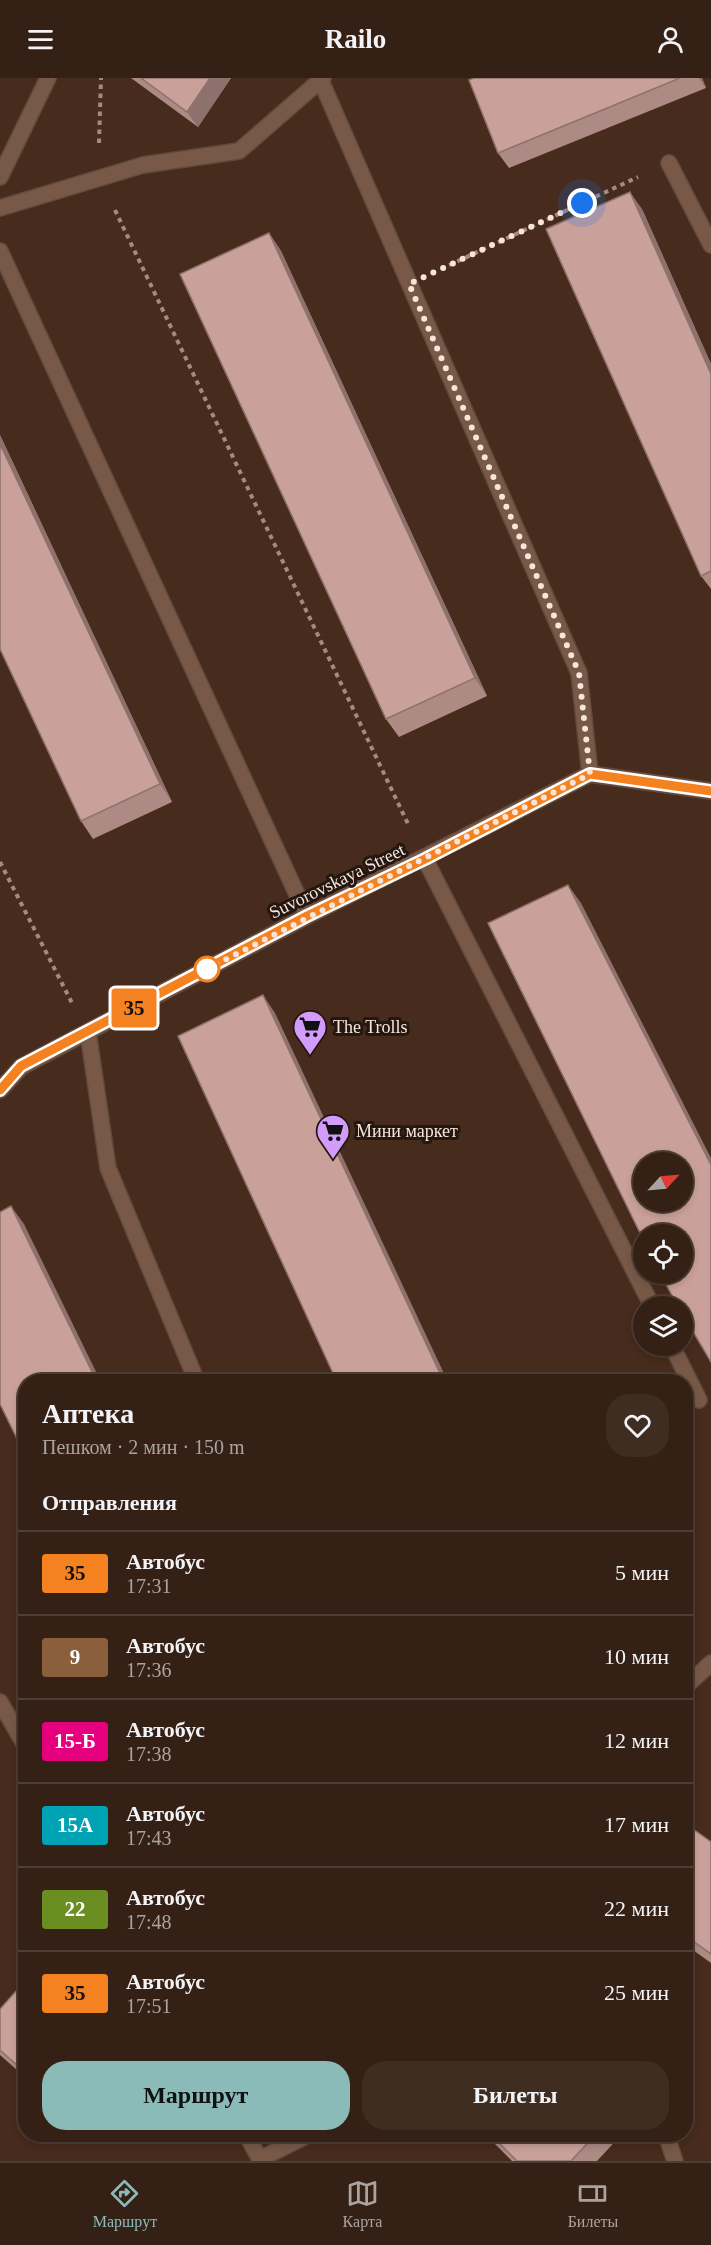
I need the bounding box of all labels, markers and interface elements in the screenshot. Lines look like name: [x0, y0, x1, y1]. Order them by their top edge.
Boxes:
icon: menu: [24, 23, 57, 56]
icon: person: [654, 23, 687, 56]
text: Railo: [325, 24, 386, 54]
your location: [567, 188, 597, 218]
street label: Suvorovskaya Street: [266, 839, 408, 923]
unlabelled marker: [194, 956, 220, 982]
line badge: 35: [107, 988, 161, 1028]
text: 35: [124, 996, 145, 1020]
supermarket icon: The Trolls: [292, 1009, 328, 1056]
place label: The Trolls: [333, 1017, 408, 1037]
supermarket icon: Мини маркет: [315, 1113, 351, 1160]
place label: Мини маркет: [356, 1121, 458, 1141]
north arrow: [633, 1152, 693, 1212]
map controls: [633, 1152, 693, 1356]
button: locate: [633, 1224, 693, 1284]
button: layers: [633, 1296, 693, 1356]
button: heart: [606, 1394, 669, 1457]
text: Аптека: [42, 1398, 134, 1429]
text: Пешком · 2 мин · 150 m: [42, 1436, 245, 1458]
text: Отправления: [42, 1490, 177, 1515]
text: Автобус: [126, 1549, 205, 1574]
text: 5 мин: [615, 1560, 669, 1585]
text: 35: [65, 1561, 86, 1585]
text: 17:31: [126, 1575, 172, 1597]
text: Автобус: [126, 1633, 205, 1658]
text: 10 мин: [604, 1644, 669, 1669]
text: 9: [70, 1645, 80, 1669]
text: 17:36: [126, 1659, 172, 1681]
text: Автобус: [126, 1717, 205, 1742]
text: 12 мин: [604, 1728, 669, 1753]
text: 15-Б: [54, 1729, 96, 1753]
text: 17:38: [126, 1743, 172, 1765]
text: Автобус: [126, 1801, 205, 1826]
text: 17 мин: [604, 1812, 669, 1837]
text: 15А: [57, 1813, 93, 1837]
text: 17:43: [126, 1827, 172, 1849]
text: Автобус: [126, 1885, 205, 1910]
text: 22 мин: [604, 1896, 669, 1921]
text: 22: [65, 1897, 86, 1921]
text: 17:48: [126, 1911, 172, 1933]
text: Автобус: [126, 1969, 205, 1994]
text: 25 мин: [604, 1980, 669, 2005]
text: 35: [65, 1981, 86, 2005]
text: 17:51: [126, 1995, 172, 2017]
button: Маршрут: [42, 2061, 350, 2130]
button: Билеты: [362, 2061, 669, 2130]
tab: Маршрут: [93, 2177, 157, 2231]
tab: Карта: [343, 2177, 382, 2231]
tab: Билеты: [568, 2177, 618, 2231]

